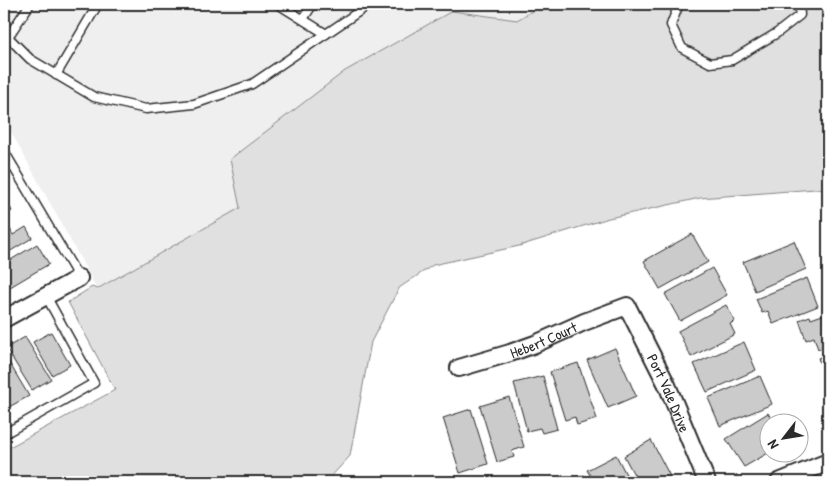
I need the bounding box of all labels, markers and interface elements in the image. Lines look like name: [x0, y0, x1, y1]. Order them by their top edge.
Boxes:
street label: Hebert Court: [507, 316, 581, 363]
street label: Port Vale Drive: [642, 350, 696, 435]
north arrow: [760, 414, 810, 464]
text: N: [762, 436, 782, 453]

